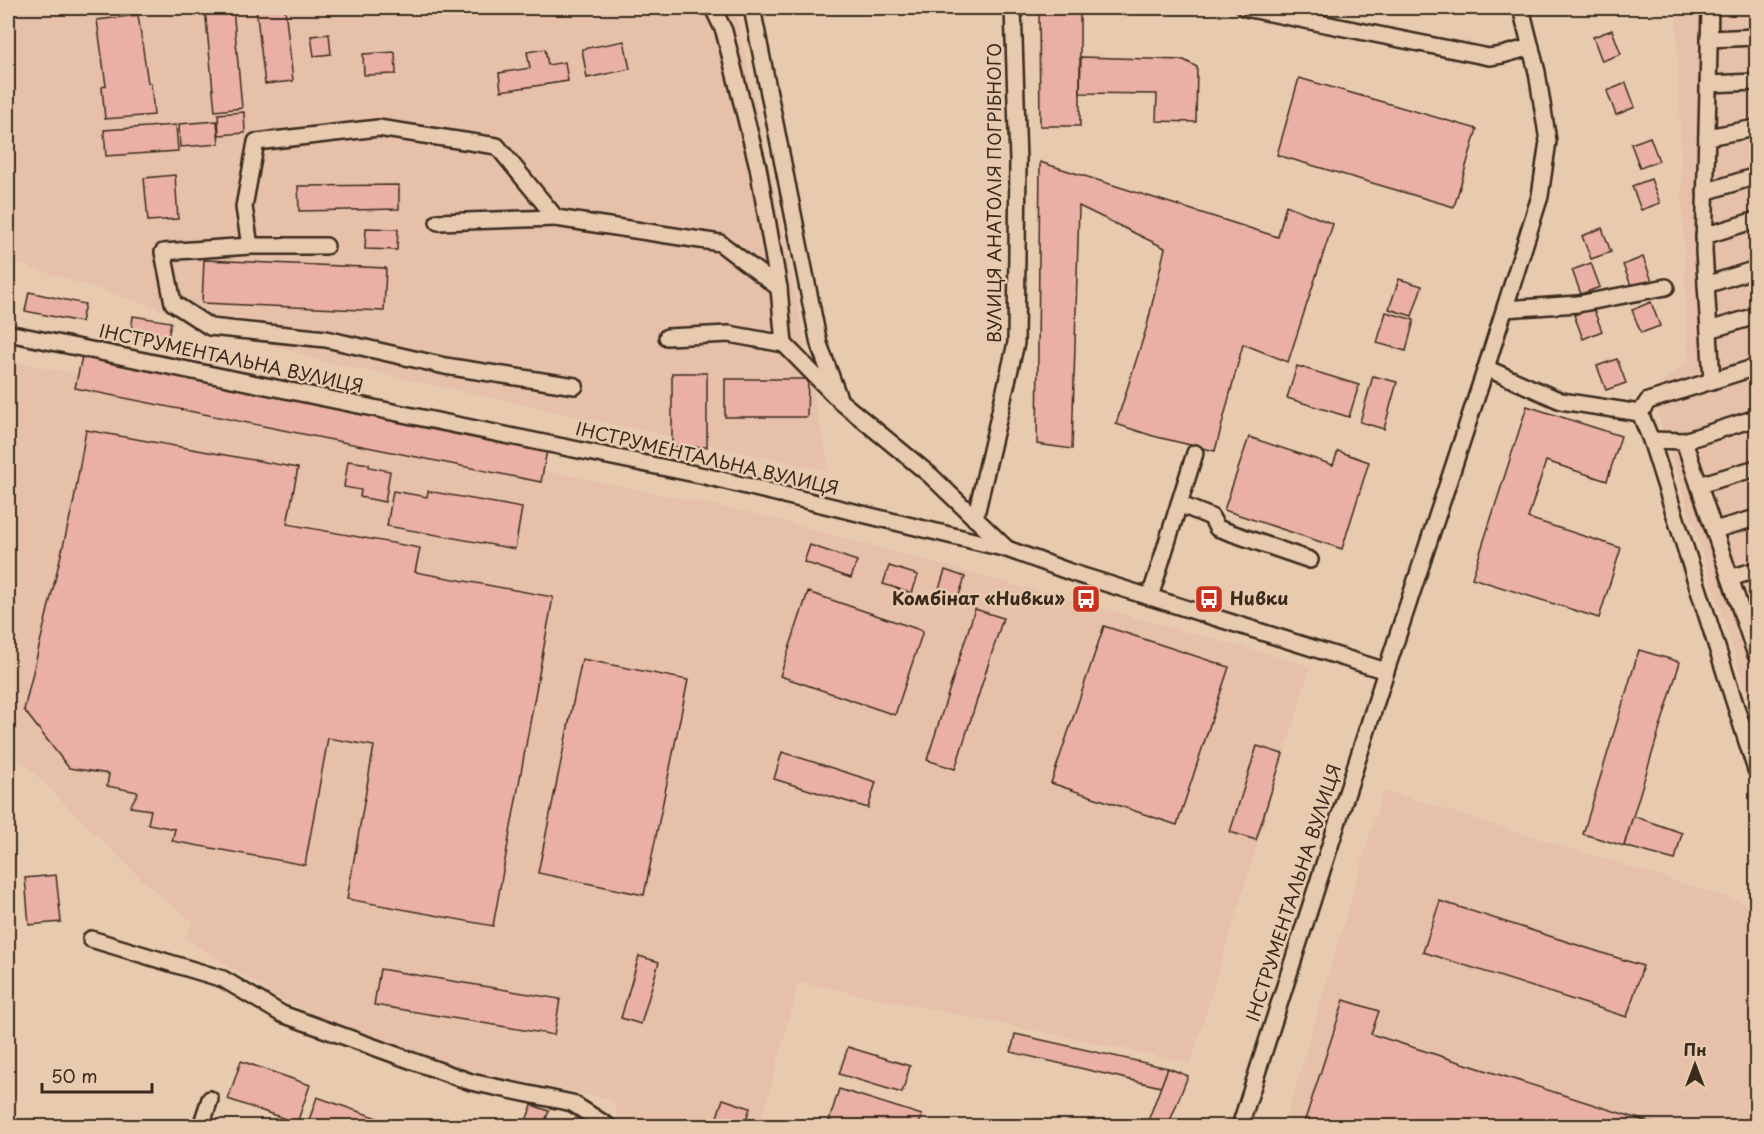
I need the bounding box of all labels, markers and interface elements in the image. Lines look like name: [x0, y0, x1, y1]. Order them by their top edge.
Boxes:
street label: ВУЛИЦЯ АНАТОЛІЯ ПОГРІБНОГО: [980, 43, 1007, 343]
street label: ІНСТРУМЕНТАЛЬНА ВУЛИЦЯ: [97, 316, 366, 399]
street label: ІНСТРУМЕНТАЛЬНА ВУЛИЦЯ: [573, 414, 842, 501]
bus stop icon: Комбінат «Нивки»: [1070, 583, 1102, 615]
bus stop icon: Нивки: [1193, 583, 1225, 615]
place label: Комбінат «Нивки»: [892, 584, 1065, 611]
place label: Нивки: [1230, 584, 1289, 611]
street label: ІНСТРУМЕНТАЛЬНА ВУЛИЦЯ: [1238, 760, 1347, 1025]
north arrow: [1665, 1035, 1725, 1095]
text: Пн: [1683, 1037, 1707, 1061]
scale bar: [42, 1056, 152, 1094]
text: 50 m: [51, 1062, 98, 1089]

